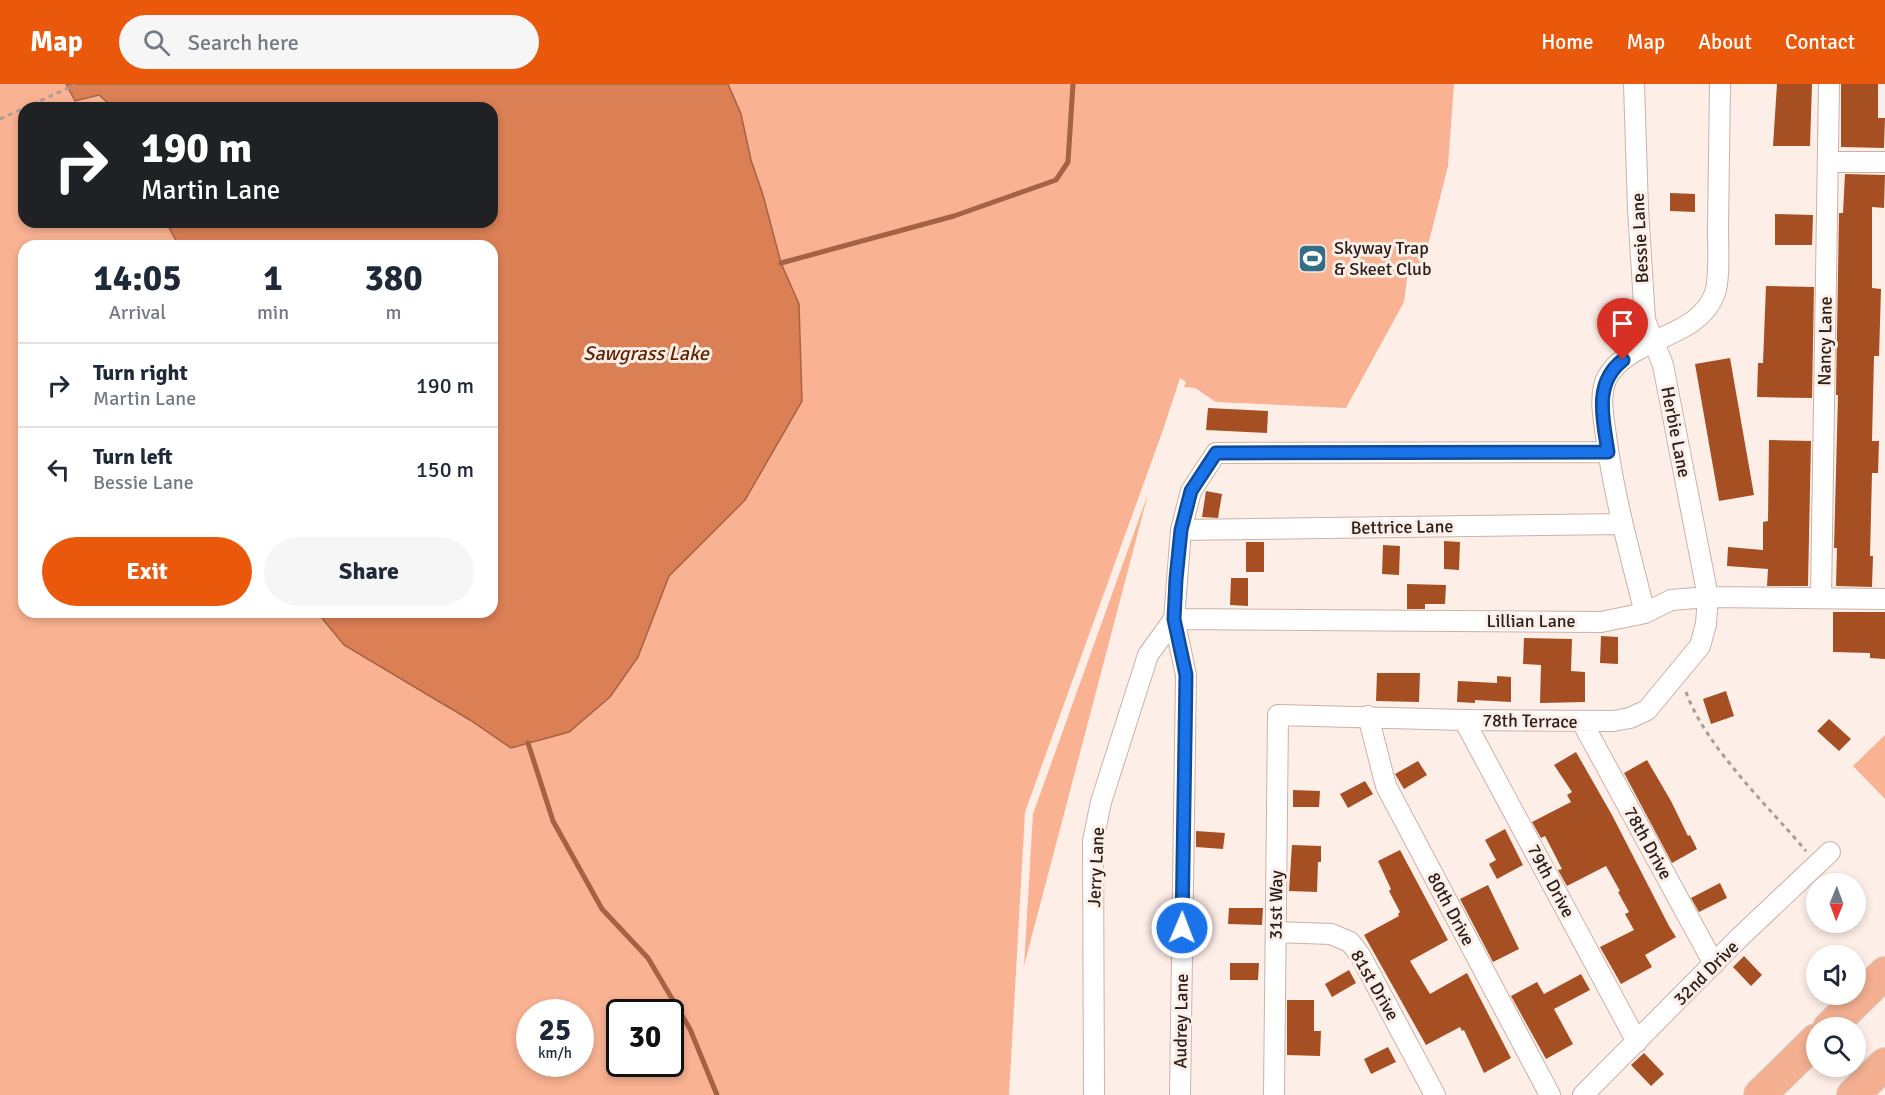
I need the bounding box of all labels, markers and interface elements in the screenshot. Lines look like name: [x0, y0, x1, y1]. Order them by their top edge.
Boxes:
search box: [119, 15, 539, 69]
text: Map: [30, 25, 83, 59]
icon: search: [140, 26, 173, 59]
text: Search here: [188, 29, 299, 56]
text: Home: [1541, 29, 1594, 55]
text: Map: [1627, 29, 1665, 55]
text: About: [1698, 29, 1752, 55]
text: Contact: [1785, 29, 1855, 55]
text: 190 m: [141, 123, 252, 174]
icon: right: [42, 126, 120, 204]
text: Martin Lane: [141, 174, 280, 207]
street label: Bessie Lane: [1627, 192, 1653, 284]
place label: Skyway Trap & Skeet Club: [1334, 237, 1431, 280]
sports icon: Skyway Trap & Skeet Club: [1297, 242, 1329, 274]
text: 14:05: [93, 256, 182, 301]
text: 1: [263, 256, 283, 301]
text: 380: [364, 256, 423, 301]
street label: Nancy Lane: [1813, 296, 1837, 386]
pin: [1597, 298, 1648, 360]
text: Arrival: [109, 300, 166, 325]
text: min: [257, 300, 289, 325]
text: m: [386, 300, 402, 325]
icon: arrive: [1606, 307, 1639, 340]
water label: Sawgrass Lake: [583, 341, 710, 366]
text: Turn right: [93, 359, 188, 386]
icon: right: [42, 369, 75, 402]
text: 190 m: [416, 372, 474, 399]
street label: Herbie Lane: [1656, 385, 1696, 479]
text: Martin Lane: [93, 386, 196, 411]
text: Turn left: [93, 443, 173, 470]
icon: left: [42, 453, 75, 486]
text: 150 m: [416, 456, 474, 483]
text: Bessie Lane: [93, 470, 194, 495]
street label: Bettrice Lane: [1350, 515, 1454, 539]
button: Exit: [42, 537, 252, 606]
button: Share: [264, 537, 474, 606]
street label: Lillian Lane: [1486, 610, 1576, 632]
street label: 78th Terrace: [1482, 709, 1578, 733]
street label: 78th Drive: [1619, 803, 1677, 883]
street label: Jerry Lane: [1083, 826, 1109, 908]
street label: 79th Drive: [1523, 841, 1579, 921]
street label: 31st Way: [1264, 869, 1288, 940]
street label: 80th Drive: [1423, 869, 1479, 949]
north arrow: [1806, 873, 1866, 933]
map controls: [1806, 873, 1866, 1077]
position arrow: [1150, 896, 1214, 960]
street label: 32nd Drive: [1669, 936, 1743, 1010]
button: sound: [1806, 945, 1866, 1005]
street label: 81st Drive: [1346, 946, 1404, 1024]
street label: Audrey Lane: [1169, 973, 1193, 1069]
speed limit sign: 30: [606, 999, 684, 1077]
text: 25: [539, 1012, 571, 1049]
button: search: [1806, 1017, 1866, 1077]
text: km/h: [538, 1044, 572, 1062]

